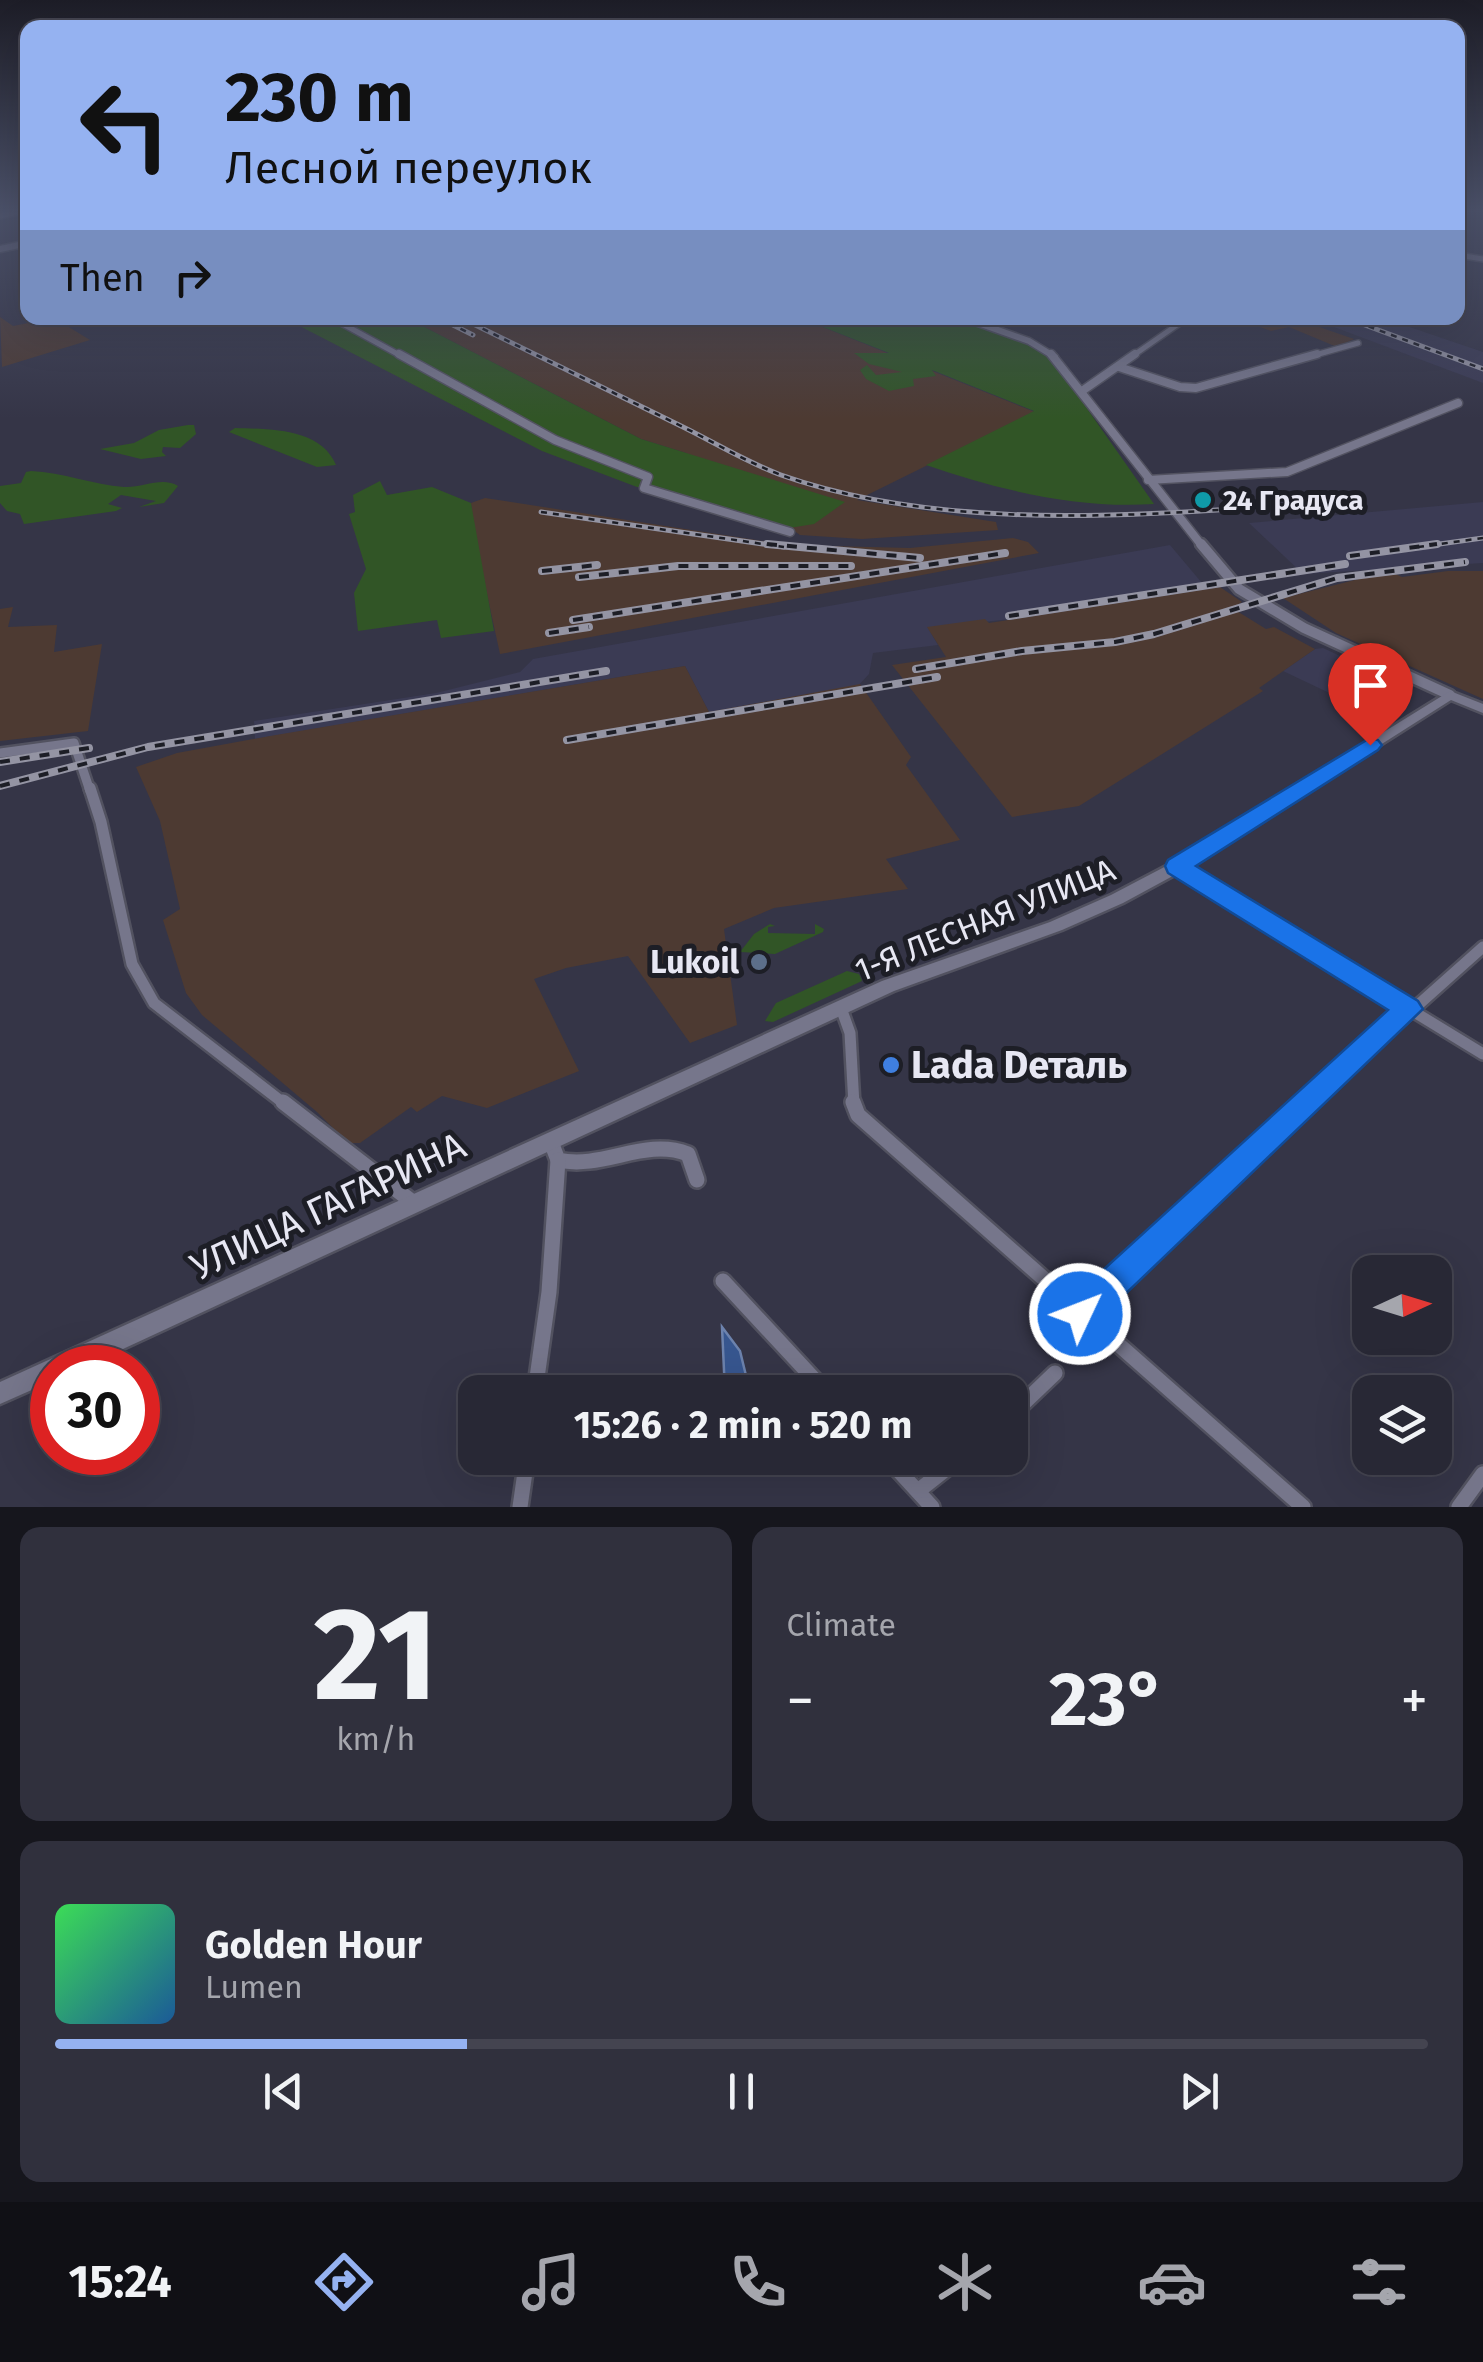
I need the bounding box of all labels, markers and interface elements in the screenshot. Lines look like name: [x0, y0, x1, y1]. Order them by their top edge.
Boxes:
text: 230 m: [225, 56, 414, 140]
icon: left: [60, 60, 190, 190]
text: Лесной переулок: [225, 141, 592, 195]
icon: right: [165, 250, 220, 305]
text: Then: [60, 255, 145, 301]
place label: 24 Градуса: [1223, 484, 1363, 517]
marker: 24 Градуса: [1192, 489, 1214, 511]
pin: [1328, 643, 1413, 746]
icon: arrive: [1343, 658, 1398, 713]
street label: 1-Я ЛЕСНАЯ УЛИЦА: [849, 850, 1121, 989]
place label: Lukoil: [650, 943, 739, 981]
marker: Lukoil: [748, 951, 770, 973]
place label: Lada Dеталь: [911, 1042, 1127, 1088]
marker: Lada Dеталь: [880, 1054, 902, 1076]
street label: УЛИЦА ГАГАРИНА: [183, 1122, 473, 1290]
north arrow: [1352, 1255, 1452, 1355]
map controls: [1352, 1255, 1452, 1475]
position arrow: [1028, 1262, 1132, 1366]
speed limit sign: 30: [30, 1345, 160, 1475]
button: layers: [1352, 1375, 1452, 1475]
text: 15:26 · 2 min · 520 m: [574, 1402, 912, 1448]
text: 21: [313, 1577, 438, 1733]
text: Climate: [787, 1606, 896, 1644]
text: 23°: [1049, 1655, 1166, 1745]
text: −: [787, 1668, 814, 1734]
text: +: [1401, 1668, 1428, 1734]
text: km/h: [336, 1720, 415, 1758]
text: Golden Hour: [205, 1922, 422, 1968]
text: Lumen: [205, 1968, 303, 2006]
icon: previous: [256, 2064, 311, 2119]
icon: pause: [714, 2064, 769, 2119]
icon: next: [1172, 2064, 1227, 2119]
icon: directions: [309, 2247, 379, 2317]
icon: music: [516, 2247, 586, 2317]
icon: phone: [723, 2247, 793, 2317]
icon: climate: [930, 2247, 1000, 2317]
icon: car: [1137, 2247, 1207, 2317]
icon: filters: [1344, 2247, 1414, 2317]
text: 15:24: [69, 2255, 172, 2309]

